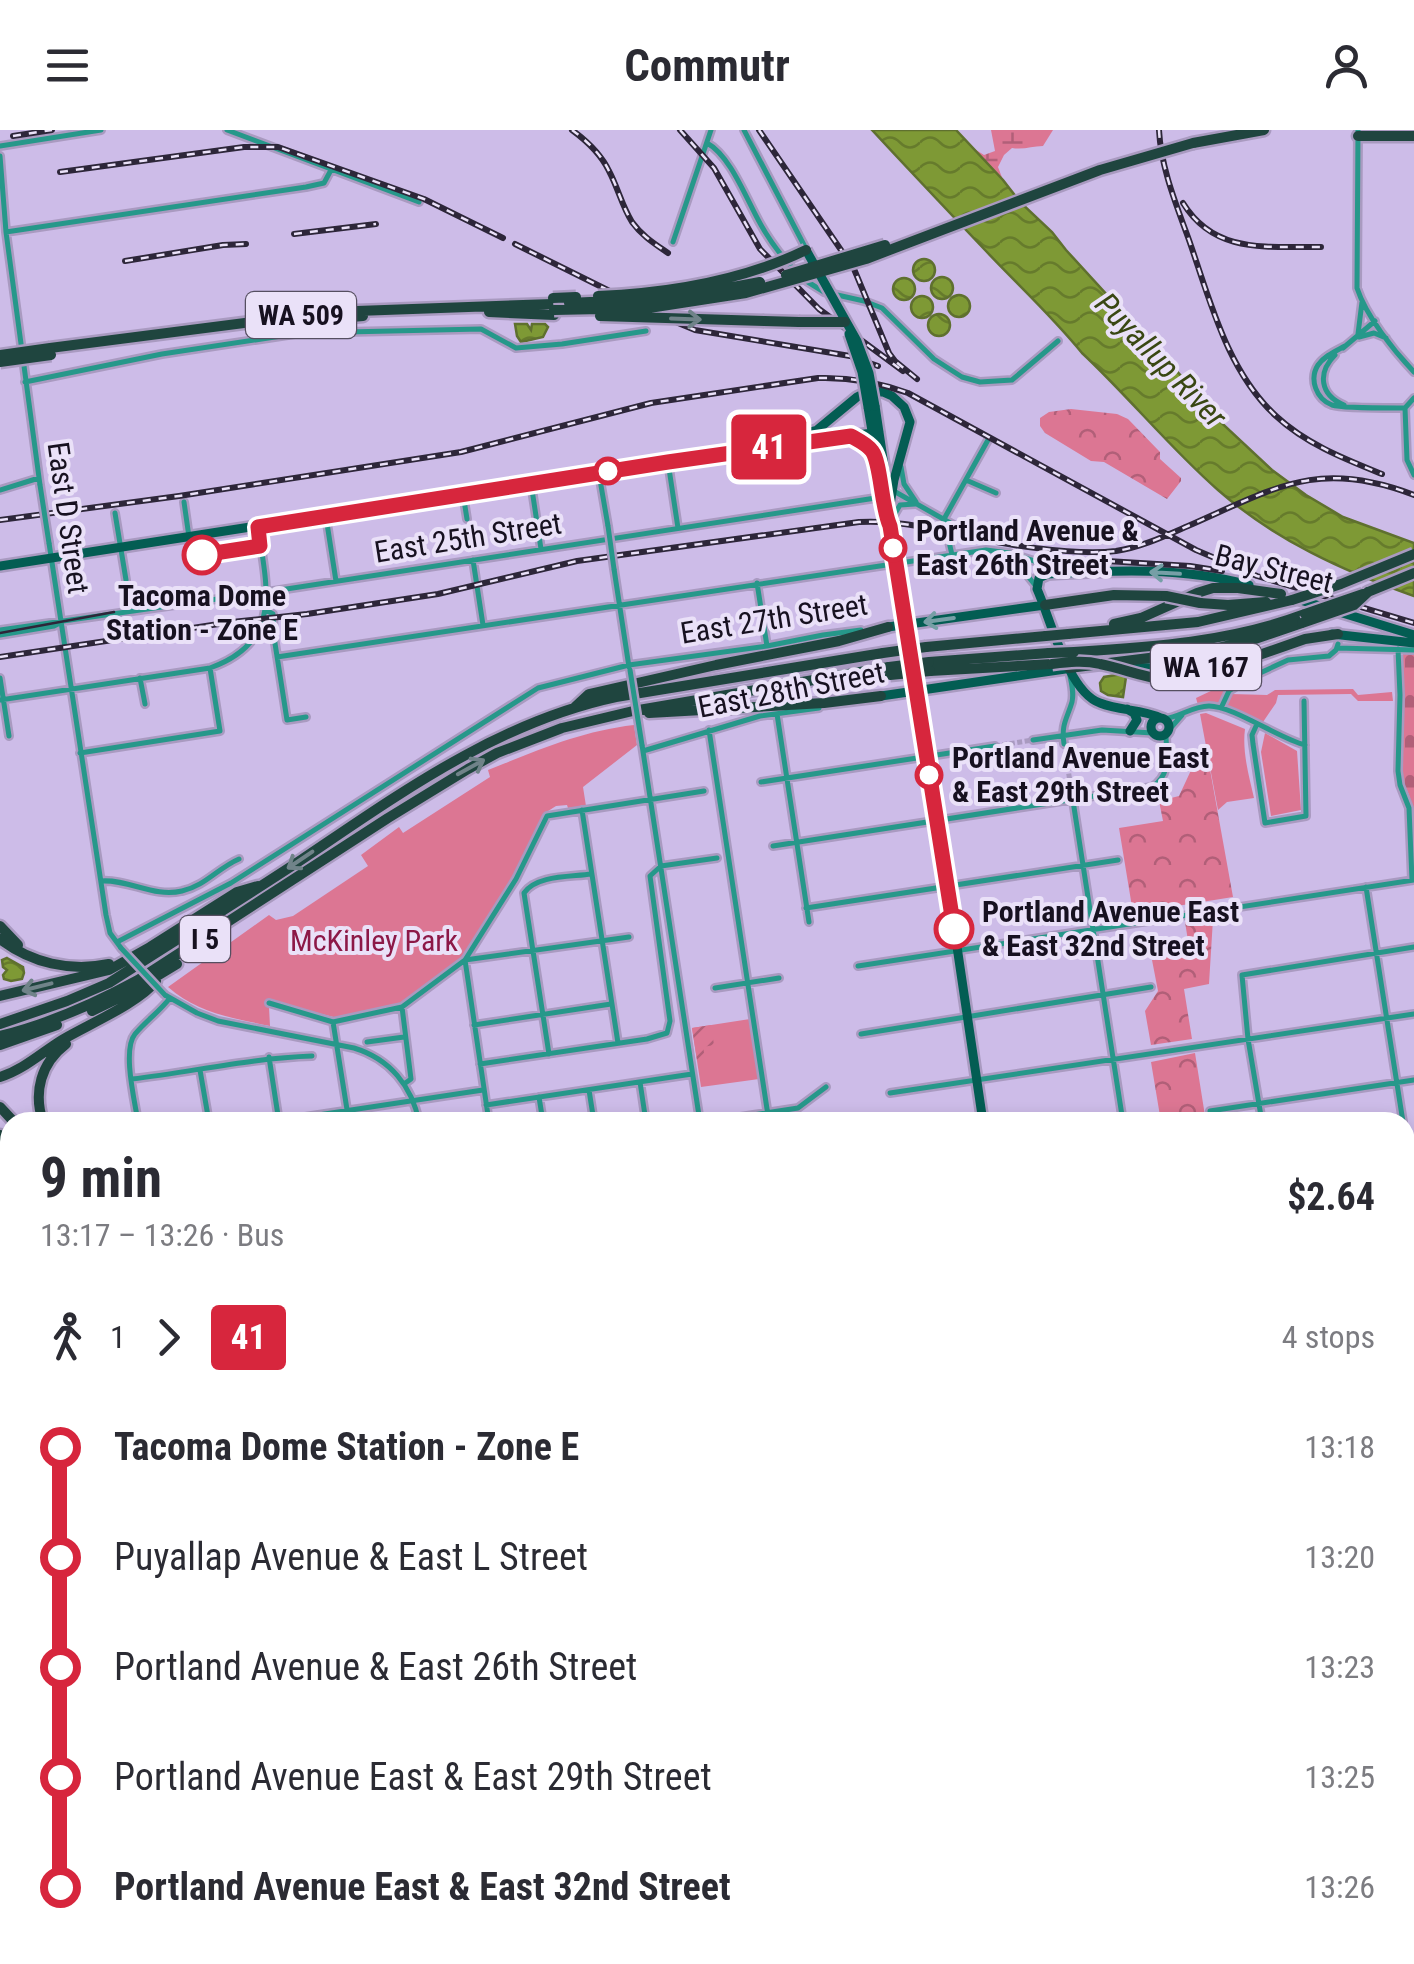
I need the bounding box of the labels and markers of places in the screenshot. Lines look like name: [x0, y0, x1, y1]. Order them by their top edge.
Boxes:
unlabelled marker: [595, 458, 621, 484]
place label: Portland Avenue & East 26th Street: [916, 513, 1139, 582]
marker: Portland Avenue & East 26th Street: [880, 535, 906, 561]
marker: Tacoma Dome Station - Zone E: [183, 536, 221, 574]
place label: Tacoma Dome Station - Zone E: [106, 578, 298, 647]
place label: Portland Avenue East & East 29th Street: [952, 740, 1209, 809]
marker: Portland Avenue East & East 29th Street: [916, 762, 942, 788]
place label: Portland Avenue East & East 32nd Street: [982, 894, 1239, 963]
marker: Portland Avenue East & East 32nd Street: [935, 910, 973, 948]

